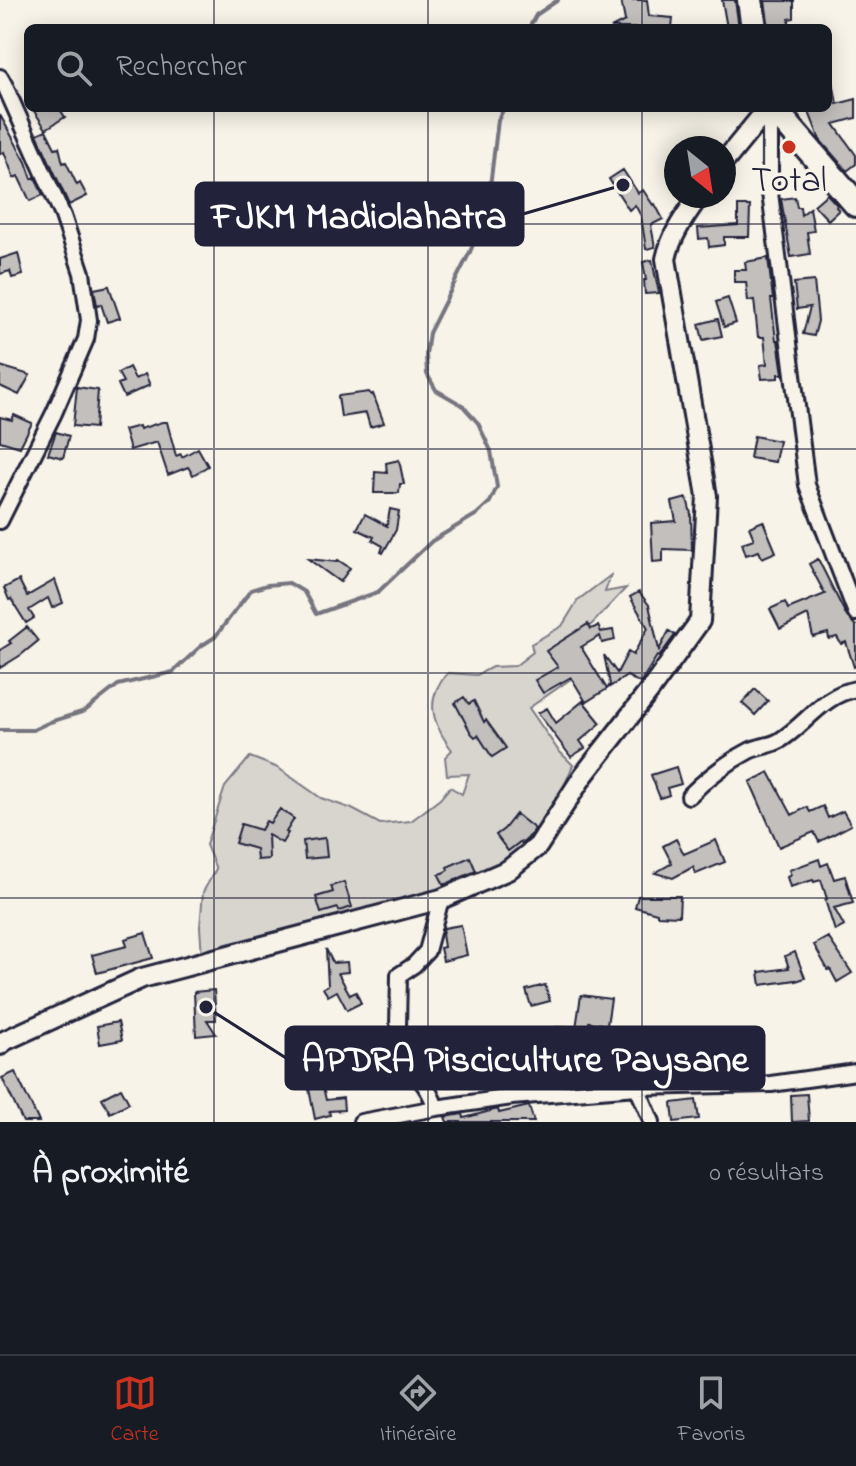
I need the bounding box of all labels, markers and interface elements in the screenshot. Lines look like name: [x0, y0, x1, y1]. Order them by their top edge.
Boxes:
search box: [24, 24, 832, 112]
icon: search: [52, 46, 96, 90]
text: Rechercher: [116, 46, 247, 90]
north arrow: [664, 136, 736, 208]
marker: Total: [780, 138, 798, 156]
place label: Total: [751, 156, 827, 209]
callout: FJKM Madiolahatra: [196, 183, 523, 245]
text: FJKM Madiolahatra: [209, 191, 507, 247]
callout: APDRA Pisciculture Paysane: [286, 1027, 764, 1089]
text: APDRA Pisciculture Paysane: [302, 1034, 749, 1090]
text: À proximité: [32, 1149, 189, 1199]
text: 0 résultats: [709, 1155, 824, 1193]
tab: Carte: [111, 1371, 159, 1451]
tab: Itinéraire: [380, 1371, 456, 1451]
tab: Favoris: [677, 1371, 745, 1451]

